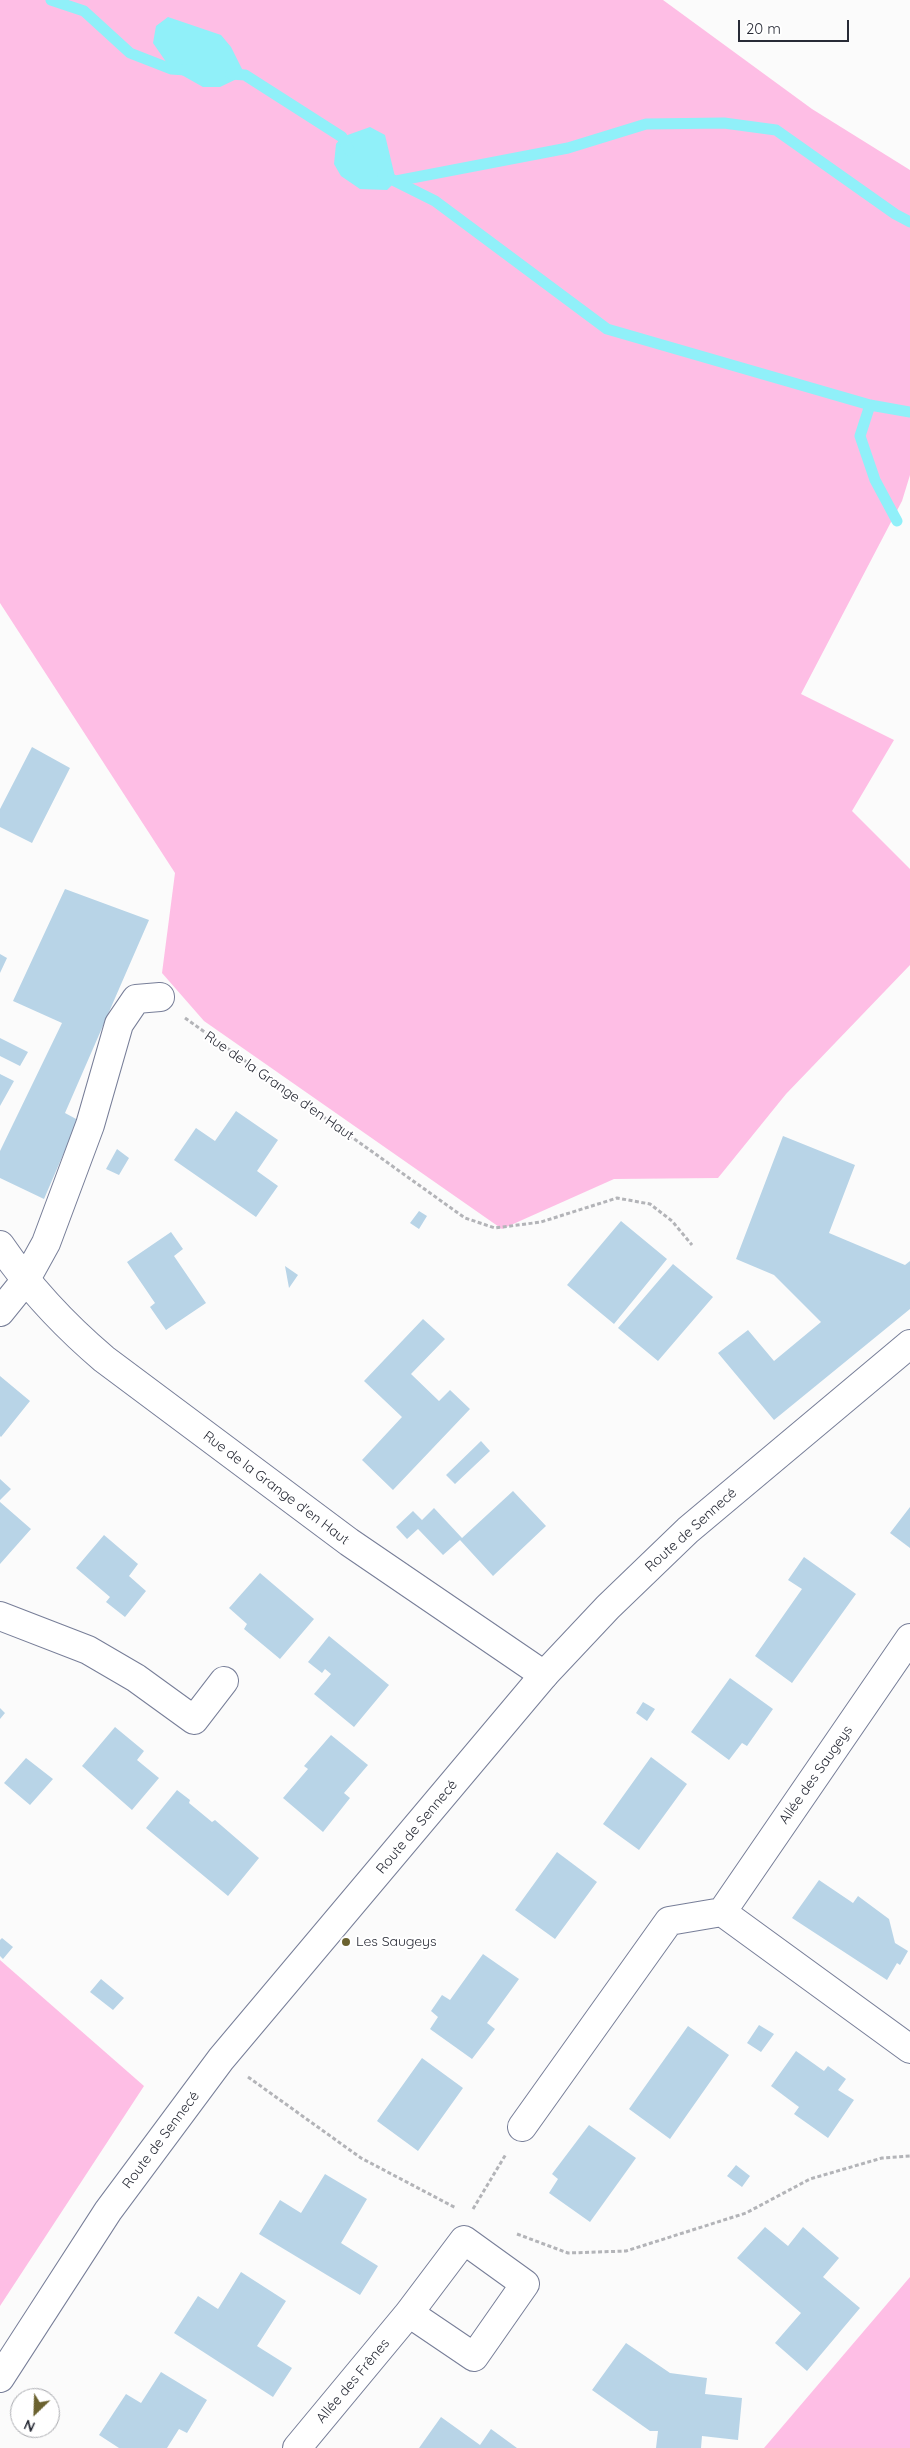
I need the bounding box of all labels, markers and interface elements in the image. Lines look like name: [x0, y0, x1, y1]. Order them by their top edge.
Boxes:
scale bar: [740, 10, 851, 42]
text: 20 m: [746, 19, 781, 38]
street label: Rue de la Grange d'en Haut: [201, 1028, 357, 1144]
street label: Rue de la Grange d'en Haut: [200, 1428, 352, 1548]
street label: Route de Sennecé: [642, 1484, 740, 1576]
street label: Allée des Saugeys: [776, 1722, 856, 1828]
street label: Route de Sennecé: [373, 1777, 461, 1877]
place label: Les Saugeys: [356, 1934, 436, 1950]
marker: Les Saugeys: [340, 1936, 352, 1948]
street label: Route de Sennecé: [119, 2088, 203, 2192]
street label: Allée des Frênes: [313, 2335, 393, 2427]
north arrow: [10, 2388, 60, 2438]
text: N: [21, 2415, 38, 2436]

